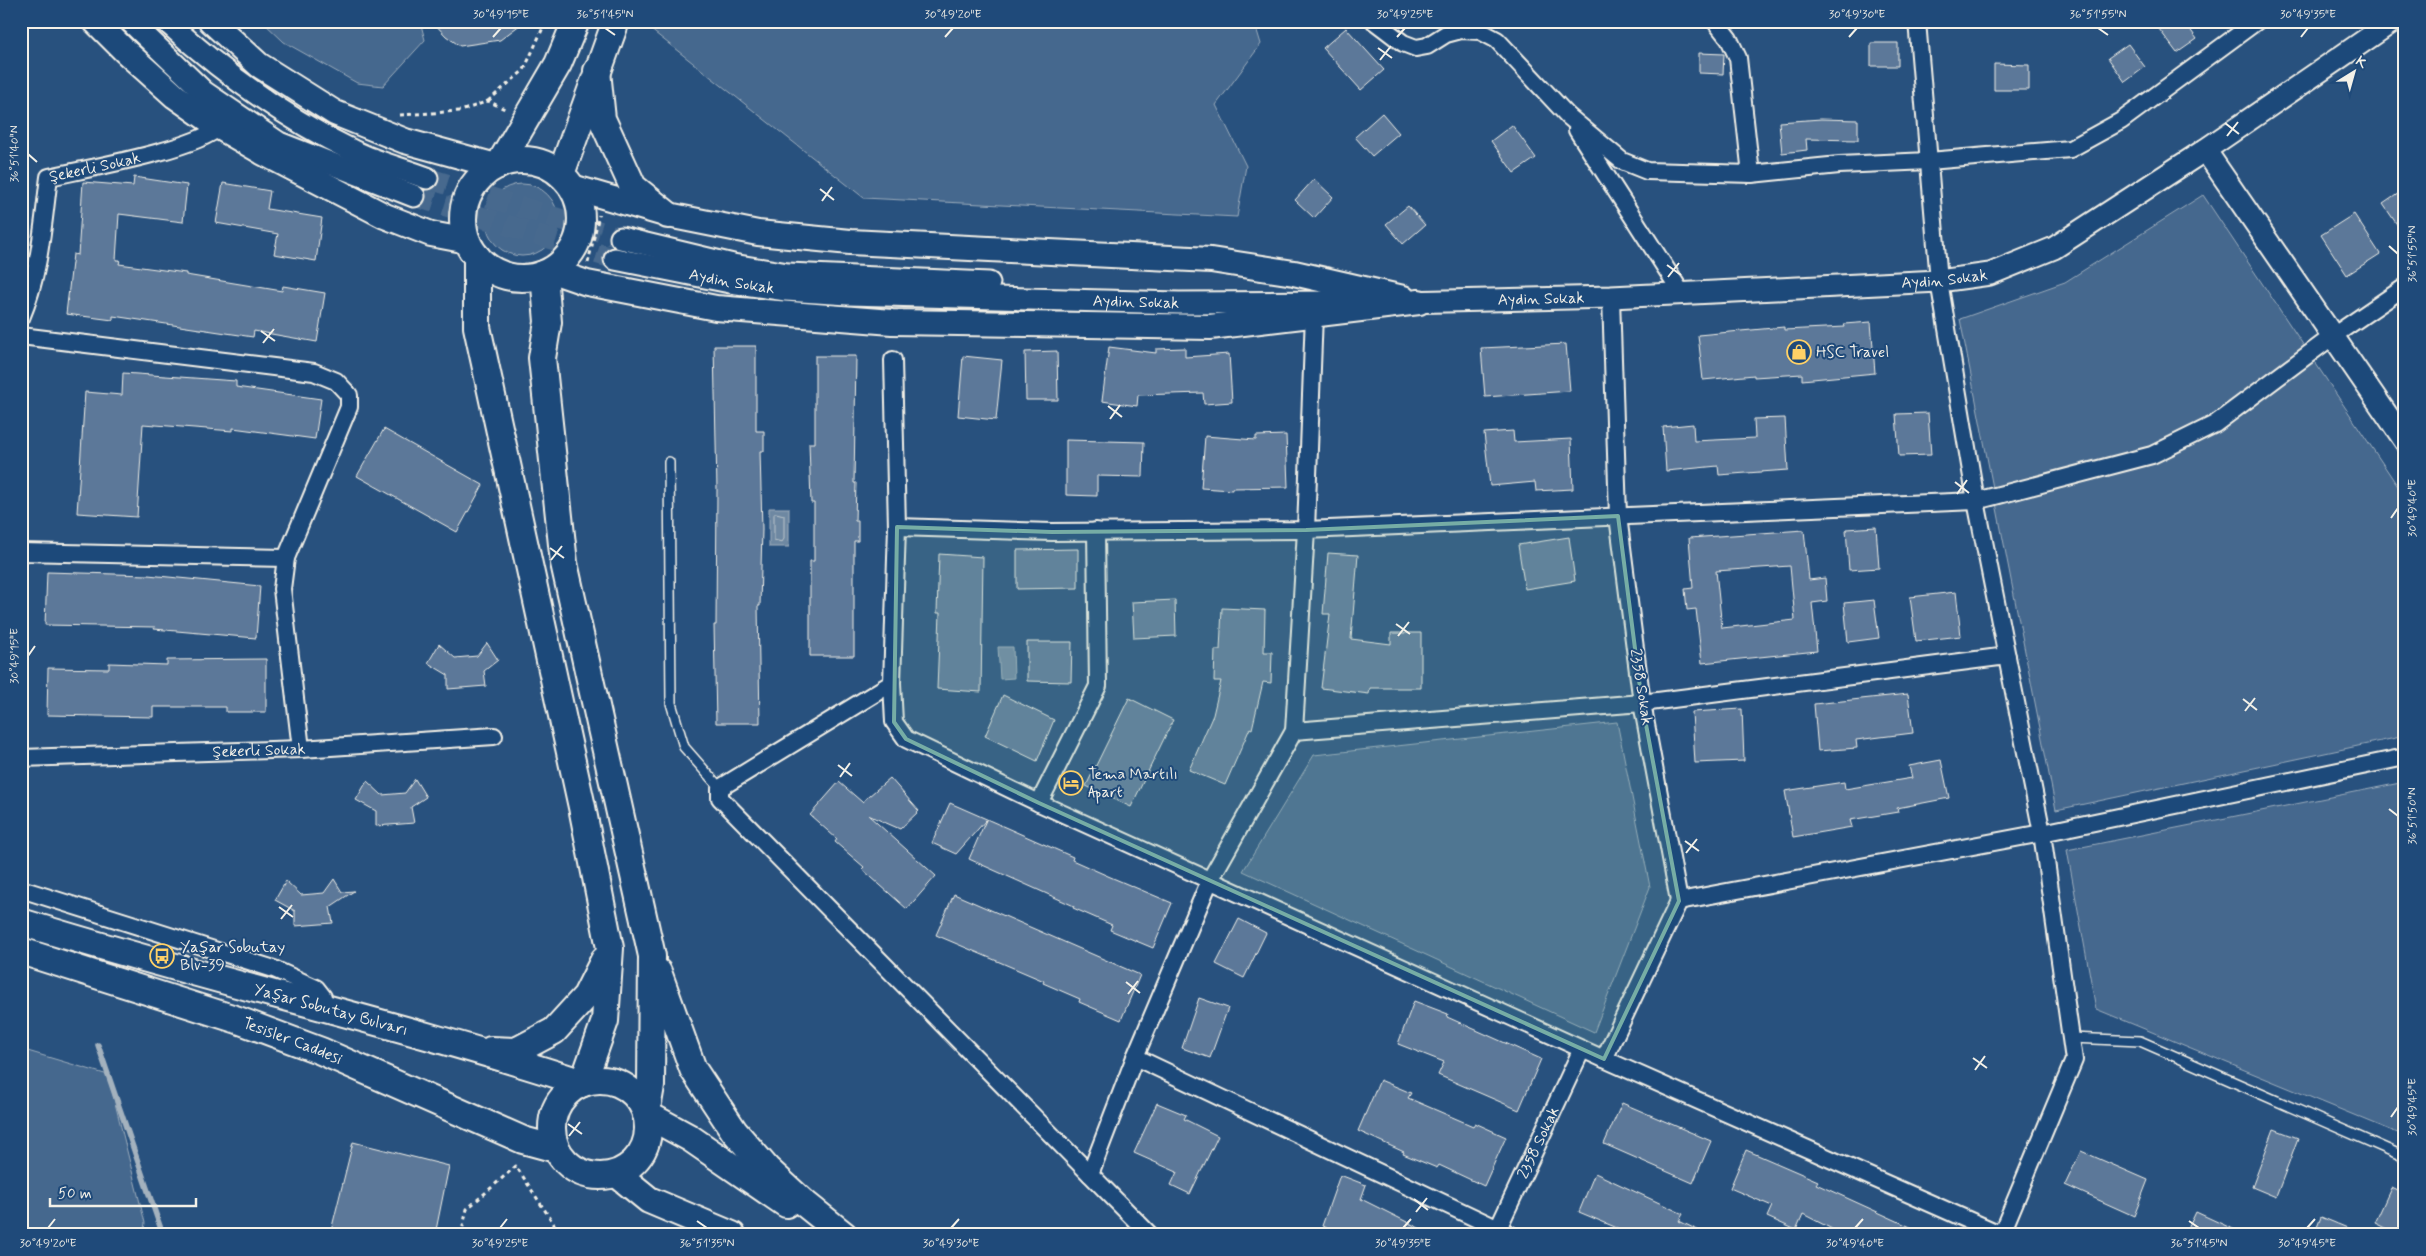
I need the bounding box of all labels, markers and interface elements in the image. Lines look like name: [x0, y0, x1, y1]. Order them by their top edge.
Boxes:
text: 30°49'15"E: [473, 7, 529, 23]
text: 36°51'45"N: [577, 7, 633, 23]
text: 30°49'20"E: [924, 7, 982, 23]
text: 30°49'25"E: [1377, 7, 1433, 23]
text: 30°49'30"E: [1829, 7, 1885, 23]
text: 36°51'55"N: [2070, 7, 2126, 23]
text: 30°49'35"E: [2280, 7, 2336, 23]
north arrow: [2328, 48, 2378, 98]
text: K: [2352, 52, 2371, 73]
text: 36°51'40"N: [7, 125, 23, 183]
street label: Şekerli Sokak: [47, 147, 143, 187]
text: 36°51'55"N: [2405, 226, 2421, 282]
street label: Aydin Sokak: [687, 264, 776, 299]
street label: Aydin Sokak: [1901, 264, 1989, 293]
street label: Aydin Sokak: [1497, 287, 1585, 310]
street label: Aydin Sokak: [1092, 290, 1180, 314]
shop icon: HSC Travel: [1786, 339, 1812, 365]
place label: HSC Travel: [1816, 342, 1889, 363]
text: 30°49'40"E: [2405, 479, 2421, 537]
text: 30°49'15"E: [7, 628, 23, 684]
street label: 2358 Sokak: [1625, 647, 1657, 727]
street label: Şekerli Sokak: [212, 738, 306, 762]
place label: Tema Martılı Apart: [1088, 764, 1178, 804]
hotel icon: Tema Martılı Apart: [1058, 770, 1084, 796]
text: 36°51'50"N: [2405, 787, 2421, 845]
place label: Yaşar Sobutay Blv-39: [180, 937, 285, 976]
bus stop icon: Yaşar Sobutay Blv-39: [149, 943, 175, 969]
street label: Yaşar Sobutay Bulvarı: [251, 979, 410, 1041]
street label: Tesisler Caddesi: [240, 1012, 346, 1070]
text: 30°49'45"E: [2405, 1078, 2421, 1136]
street label: 2358 Sokak: [1512, 1103, 1564, 1182]
scale bar: [50, 1176, 196, 1208]
text: 50 m: [58, 1184, 92, 1204]
text: 30°49'20"E: [19, 1236, 77, 1252]
text: 30°49'25"E: [472, 1236, 528, 1252]
text: 36°51'35"N: [679, 1236, 735, 1252]
text: 30°49'30"E: [923, 1236, 979, 1252]
text: 30°49'35"E: [1375, 1236, 1431, 1252]
text: 30°49'40"E: [1826, 1236, 1884, 1252]
text: 36°51'45"N: [2171, 1236, 2227, 1252]
text: 30°49'45"E: [2278, 1236, 2336, 1252]

